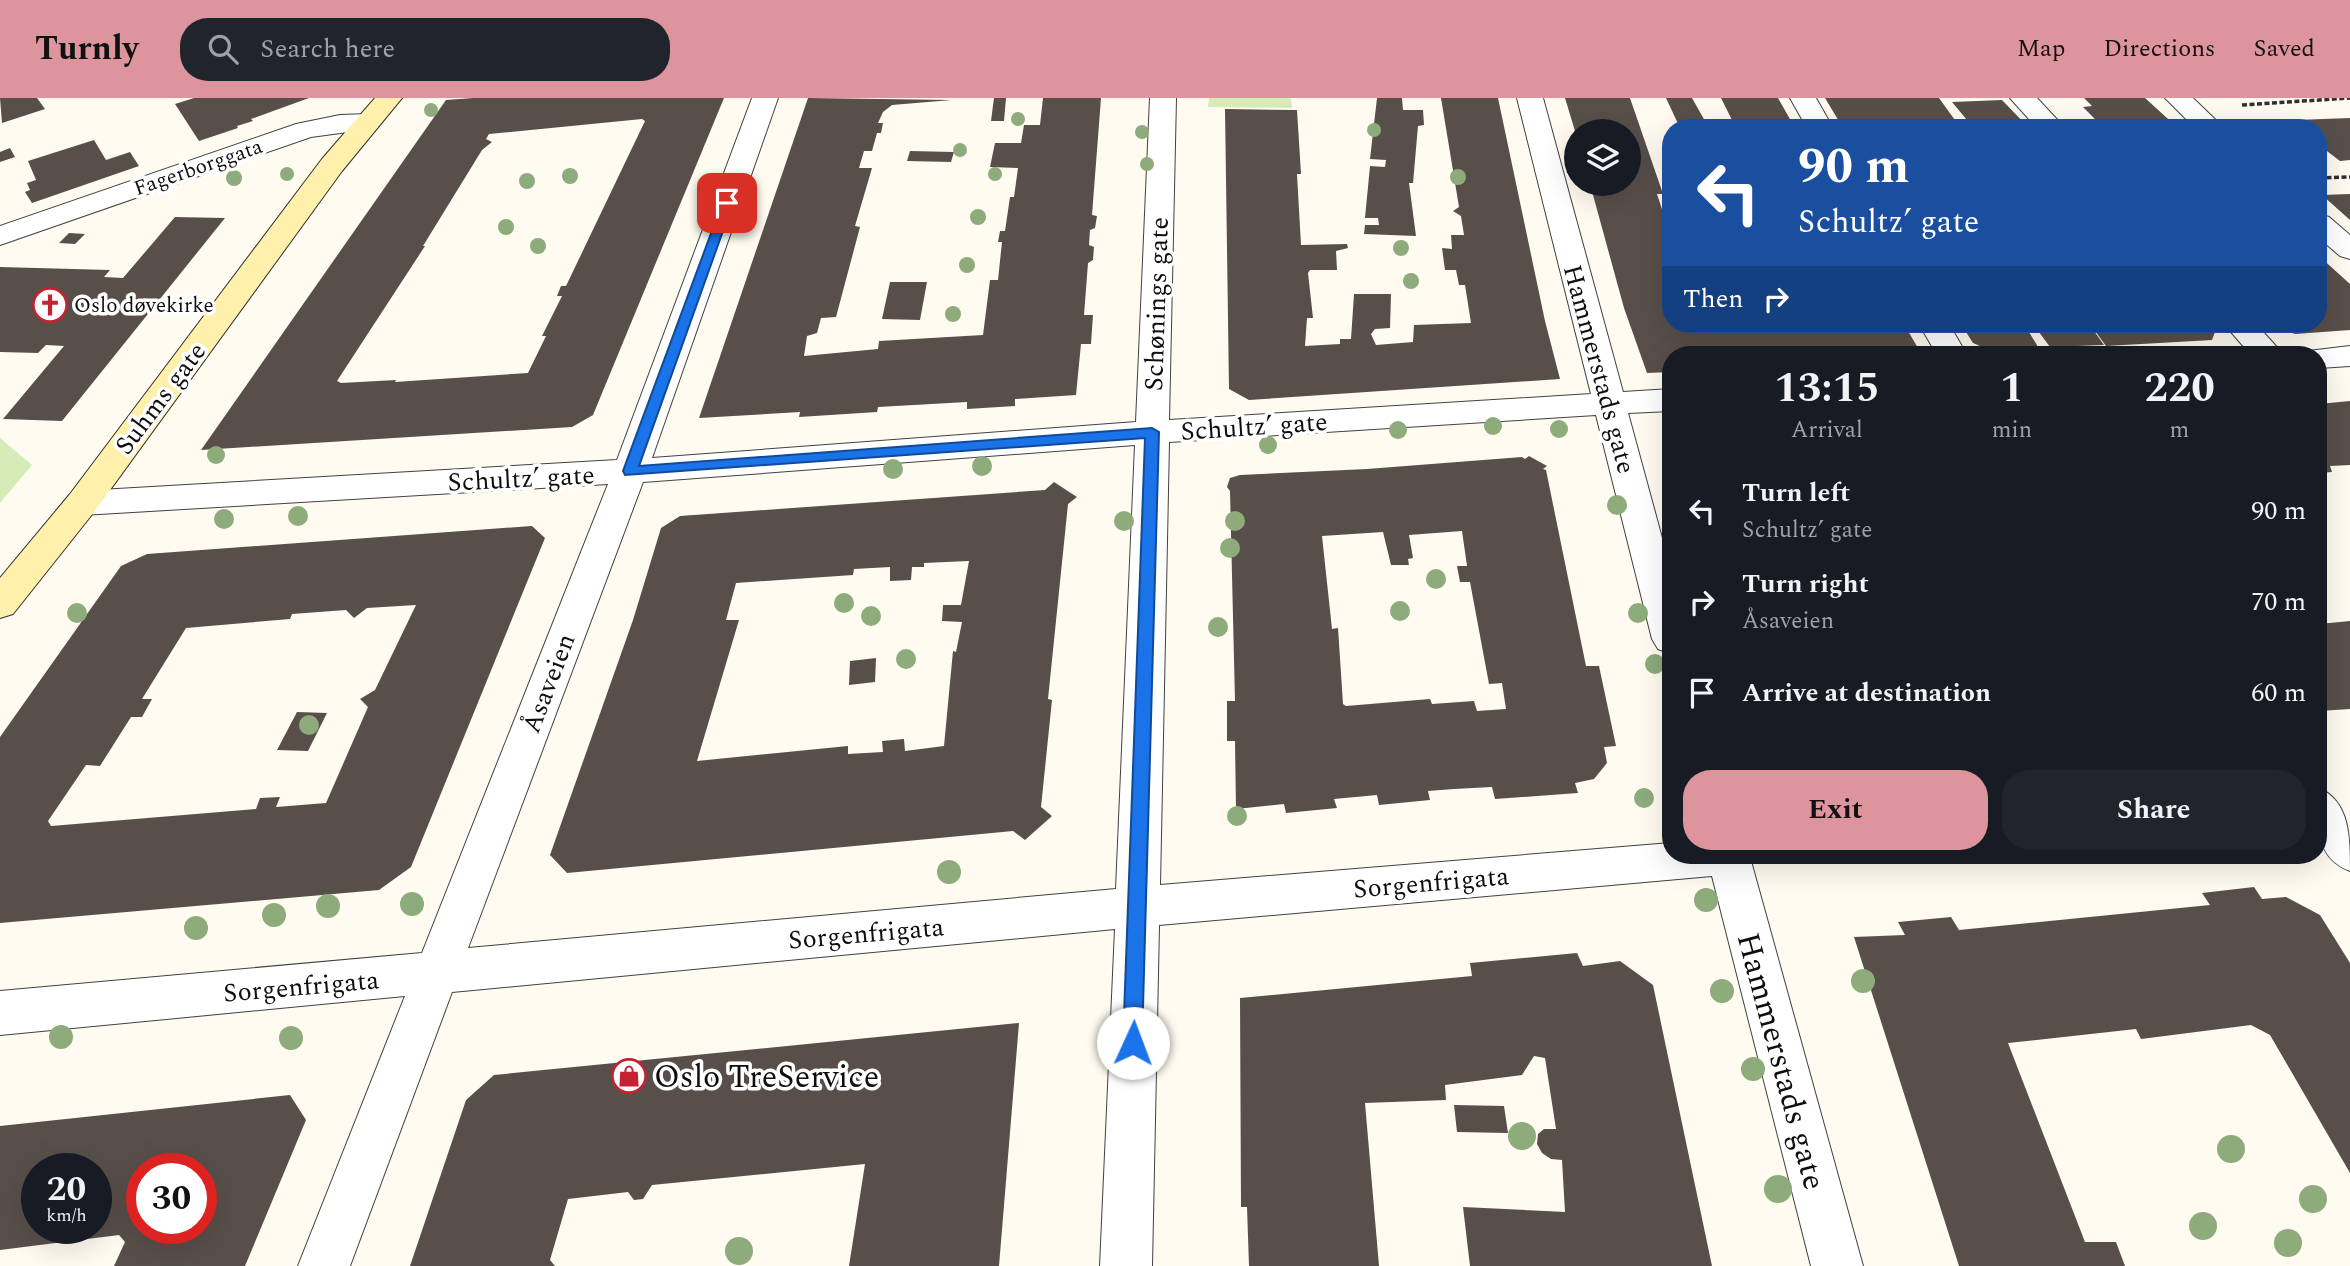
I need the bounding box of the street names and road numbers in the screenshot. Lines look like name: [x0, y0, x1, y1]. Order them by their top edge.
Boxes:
street label: Fagerborggata: [130, 131, 268, 205]
street label: Schønings gate: [1134, 216, 1180, 392]
street label: Hammerstads gate: [1552, 260, 1646, 478]
street label: Suhms gate: [105, 334, 217, 463]
street label: Schultz’ gate: [1179, 402, 1329, 452]
street label: Schultz’ gate: [446, 455, 596, 503]
street label: Åsaveien: [512, 628, 586, 739]
street label: Sorgenfrigata: [1352, 856, 1511, 910]
street label: Sorgenfrigata: [787, 907, 946, 961]
street label: Hammerstads gate: [1723, 927, 1838, 1196]
street label: Sorgenfrigata: [222, 960, 381, 1014]

